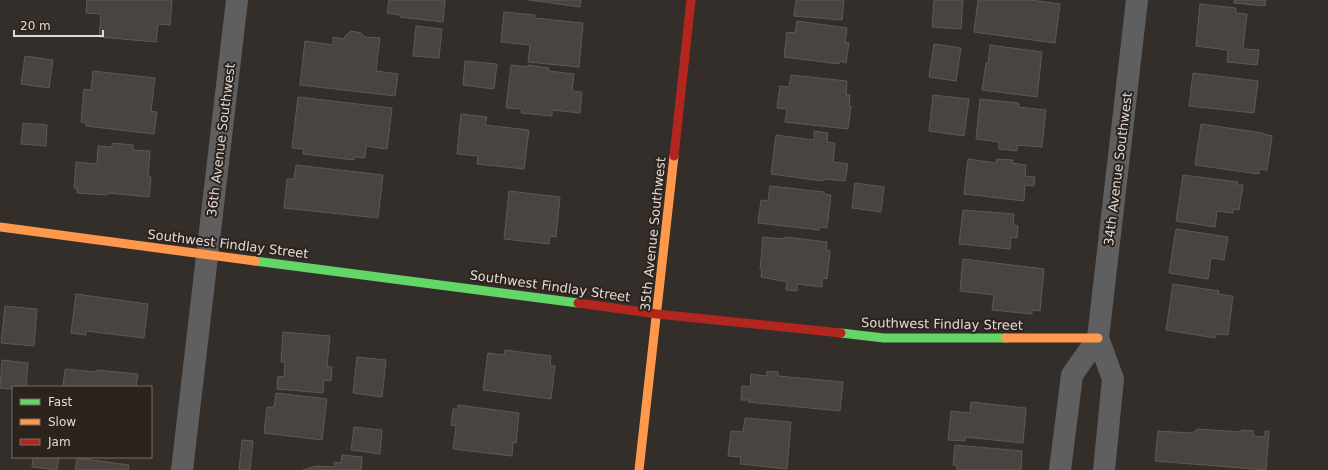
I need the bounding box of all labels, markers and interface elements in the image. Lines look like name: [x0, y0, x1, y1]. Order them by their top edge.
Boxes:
scale bar: [14, 12, 103, 38]
text: 20 m: [20, 19, 51, 33]
street label: 36th Avenue Southwest: [204, 62, 238, 218]
street label: 34th Avenue Southwest: [1101, 91, 1135, 247]
street label: 35th Avenue Southwest: [637, 156, 669, 312]
street label: Southwest Findlay Street: [147, 227, 309, 261]
street label: Southwest Findlay Street: [469, 267, 631, 305]
street label: Southwest Findlay Street: [861, 315, 1023, 333]
legend: [12, 386, 152, 458]
text: Fast: [48, 395, 72, 409]
text: Slow: [48, 415, 76, 429]
text: Jam: [47, 435, 71, 449]

